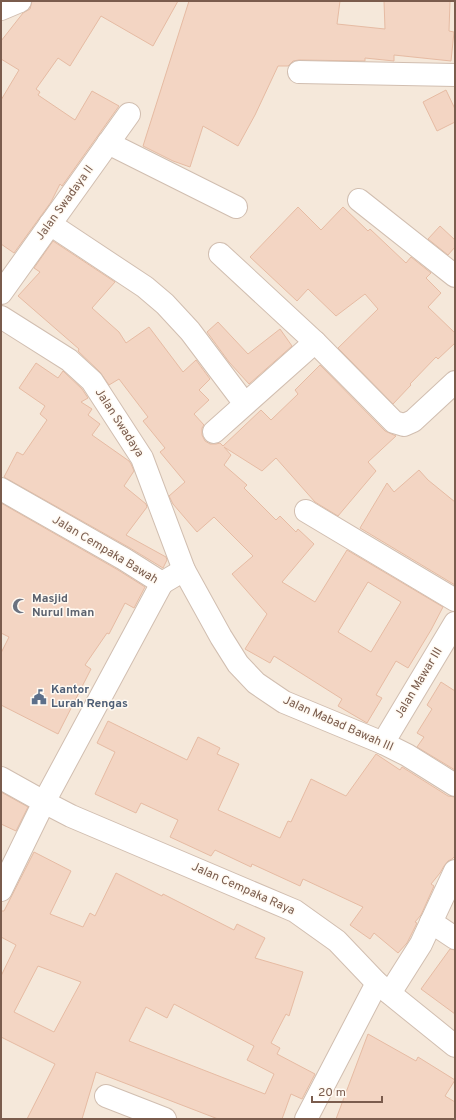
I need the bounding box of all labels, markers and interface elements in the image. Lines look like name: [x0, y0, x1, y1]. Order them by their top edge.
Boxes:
street label: Jalan Swadaya II: [32, 162, 98, 244]
street label: Jalan Swadaya: [91, 385, 147, 461]
street label: Jalan Cempaka Bawah: [49, 512, 161, 588]
place label: Masjid Nurul Iman: [32, 591, 94, 621]
mosque icon: Masjid Nurul Iman: [11, 597, 29, 615]
street label: Jalan Mawar III: [392, 645, 446, 721]
place label: Kantor Lurah Rengas: [51, 682, 128, 712]
public building icon: Kantor Lurah Rengas: [30, 688, 48, 706]
street label: Jalan Mabad Bawah III: [280, 692, 396, 756]
street label: Jalan Cempaka Raya: [189, 859, 297, 919]
scale bar: [312, 1078, 382, 1104]
text: 20 m: [318, 1085, 346, 1101]

